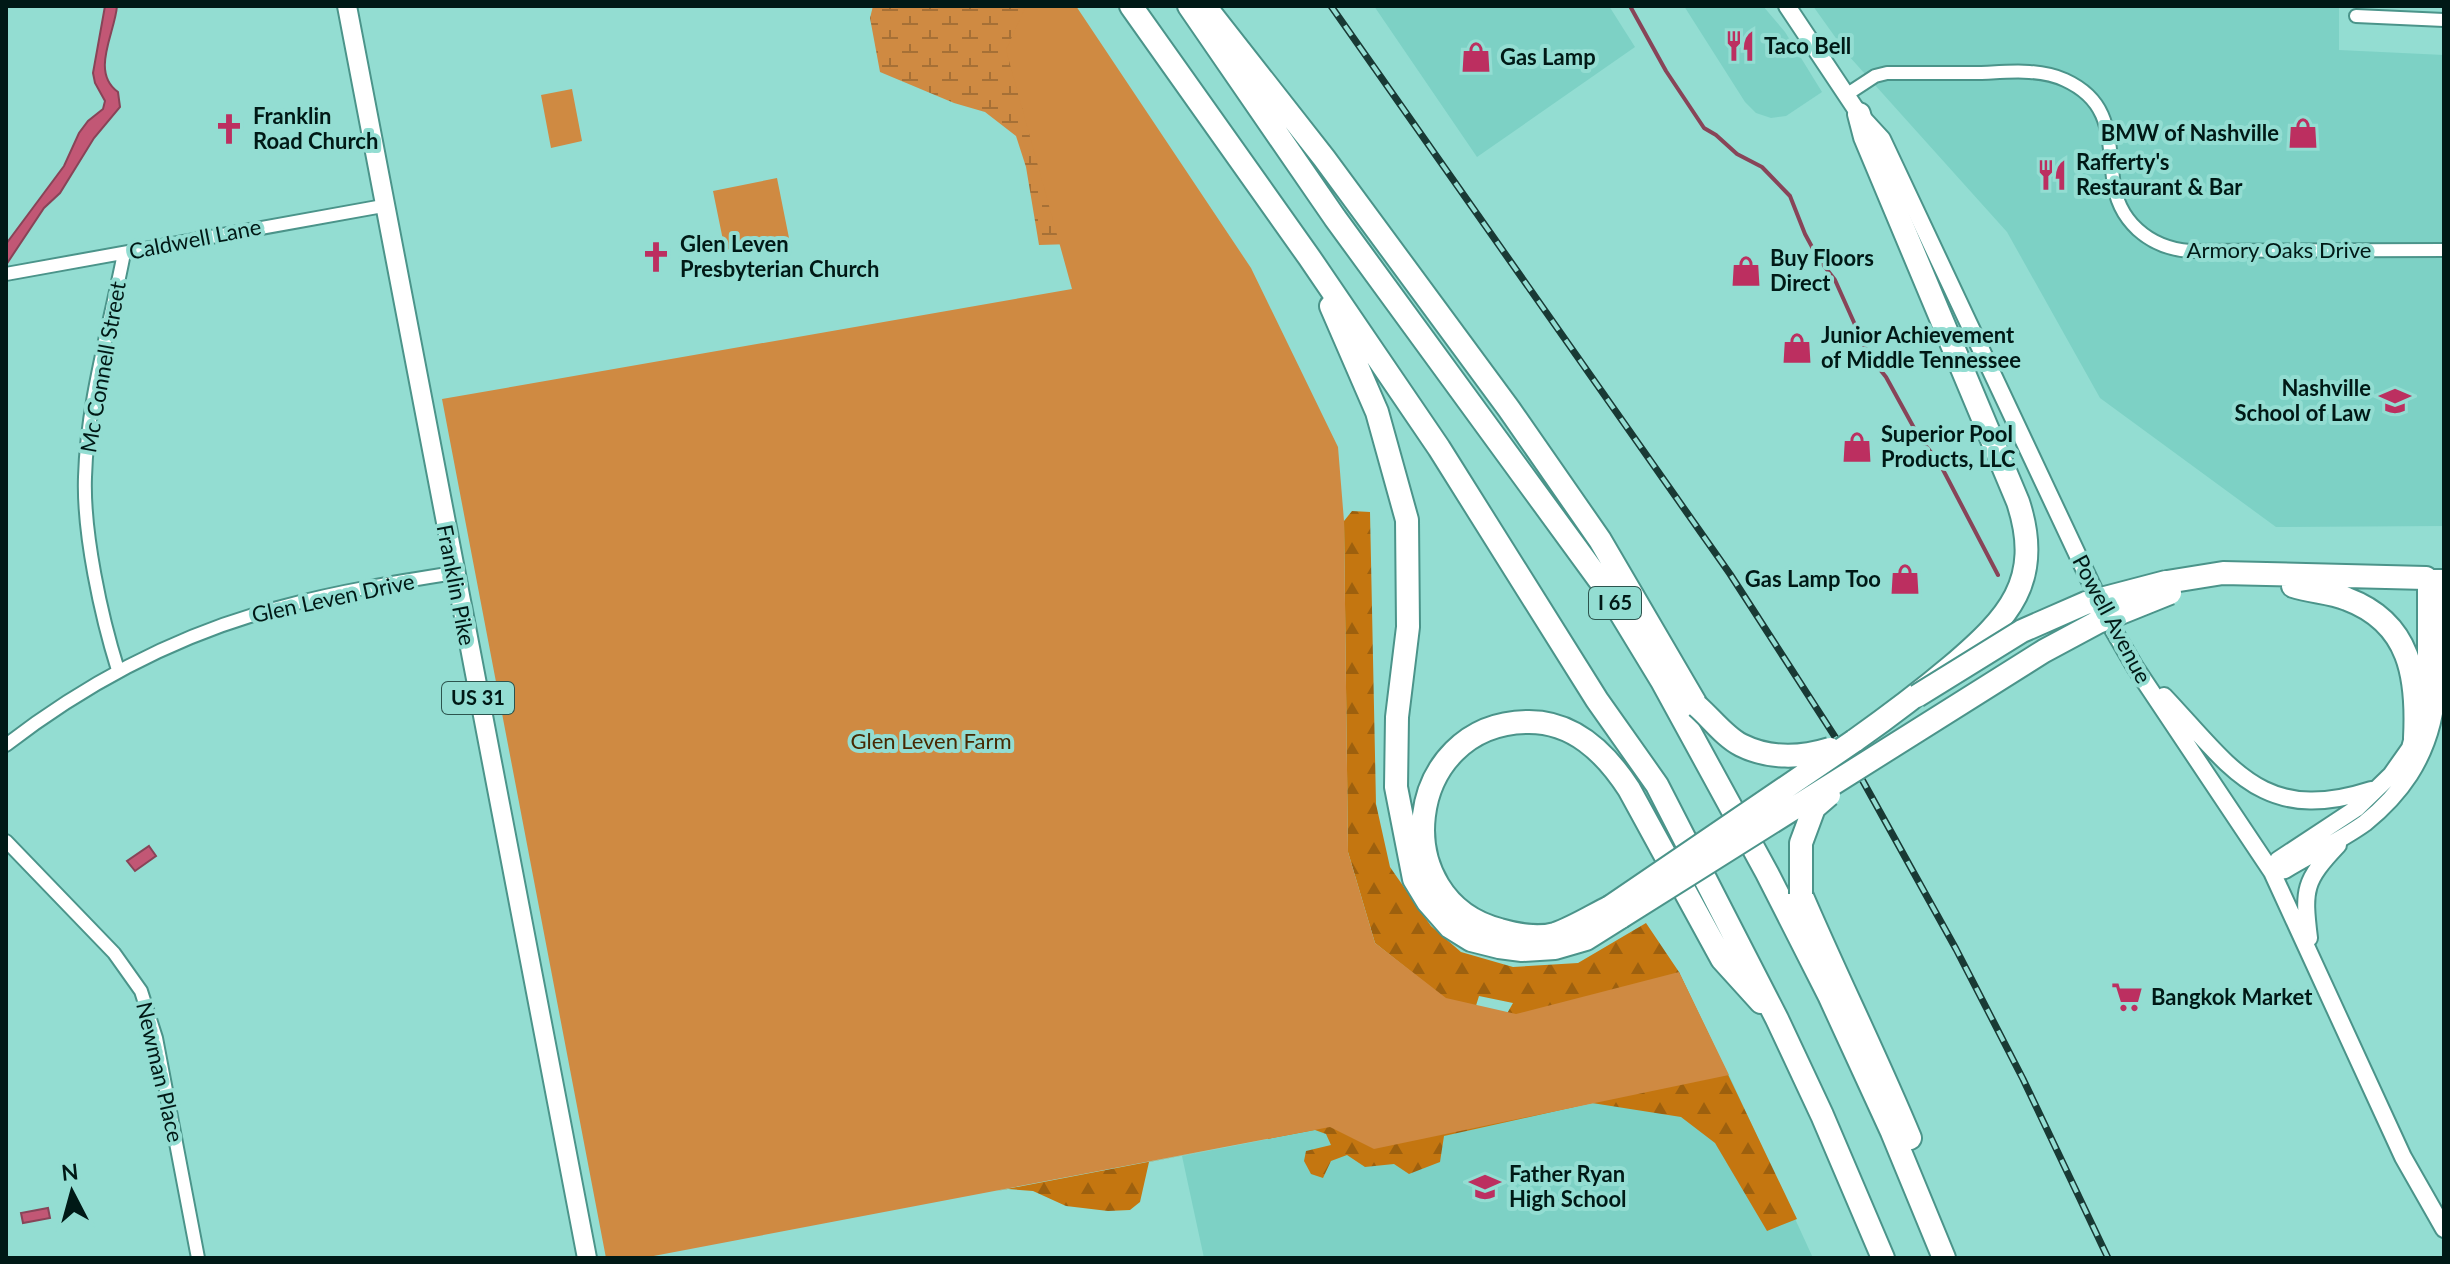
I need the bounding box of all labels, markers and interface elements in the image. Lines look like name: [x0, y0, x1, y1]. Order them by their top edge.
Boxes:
restaurant icon: Taco Bell: [1723, 29, 1757, 63]
place label: Taco Bell: [1764, 32, 1851, 59]
shop icon: Gas Lamp: [1459, 40, 1493, 74]
place label: Gas Lamp: [1500, 43, 1596, 70]
place label: Franklin Road Church: [253, 102, 378, 154]
church icon: Franklin Road Church: [212, 112, 246, 146]
shop icon: BMW of Nashville: [2286, 116, 2320, 150]
place label: BMW of Nashville: [2101, 119, 2279, 146]
place label: Rafferty's Restaurant & Bar: [2076, 148, 2243, 200]
restaurant icon: Rafferty's Restaurant & Bar: [2035, 158, 2069, 192]
street label: Caldwell Lane: [127, 212, 263, 265]
place label: Glen Leven Presbyterian Church: [680, 230, 879, 282]
street label: Armory Oaks Drive: [2187, 236, 2371, 263]
church icon: Glen Leven Presbyterian Church: [639, 240, 673, 274]
place label: Buy Floors Direct: [1770, 244, 1874, 296]
shop icon: Buy Floors Direct: [1729, 254, 1763, 288]
street label: Mc Connell Street: [74, 279, 131, 455]
place label: Junior Achievement of Middle Tennessee: [1821, 321, 2021, 373]
shop icon: Junior Achievement of Middle Tennessee: [1780, 331, 1814, 365]
place label: Nashville School of Law: [2235, 374, 2371, 426]
school or university icon: Nashville School of Law: [2378, 384, 2412, 418]
place label: Superior Pool Products, LLC: [1881, 420, 2016, 472]
shop icon: Superior Pool Products, LLC: [1840, 430, 1874, 464]
street label: Franklin Pike: [432, 522, 481, 648]
street label: Powell Avenue: [2067, 550, 2158, 688]
shop icon: Gas Lamp Too: [1888, 562, 1922, 596]
place label: Gas Lamp Too: [1745, 565, 1881, 592]
street label: Glen Leven Drive: [249, 567, 417, 628]
road number: I 65: [1589, 587, 1641, 619]
road number: US 31: [442, 682, 514, 714]
park label: Glen Leven Farm: [850, 727, 1012, 754]
supermarket icon: Bangkok Market: [2110, 980, 2144, 1014]
place label: Bangkok Market: [2151, 983, 2313, 1010]
street label: Newman Place: [131, 999, 190, 1145]
north arrow: [32, 1152, 112, 1232]
text: N: [60, 1157, 80, 1186]
place label: Father Ryan High School: [1509, 1160, 1627, 1212]
school or university icon: Father Ryan High School: [1468, 1170, 1502, 1204]

